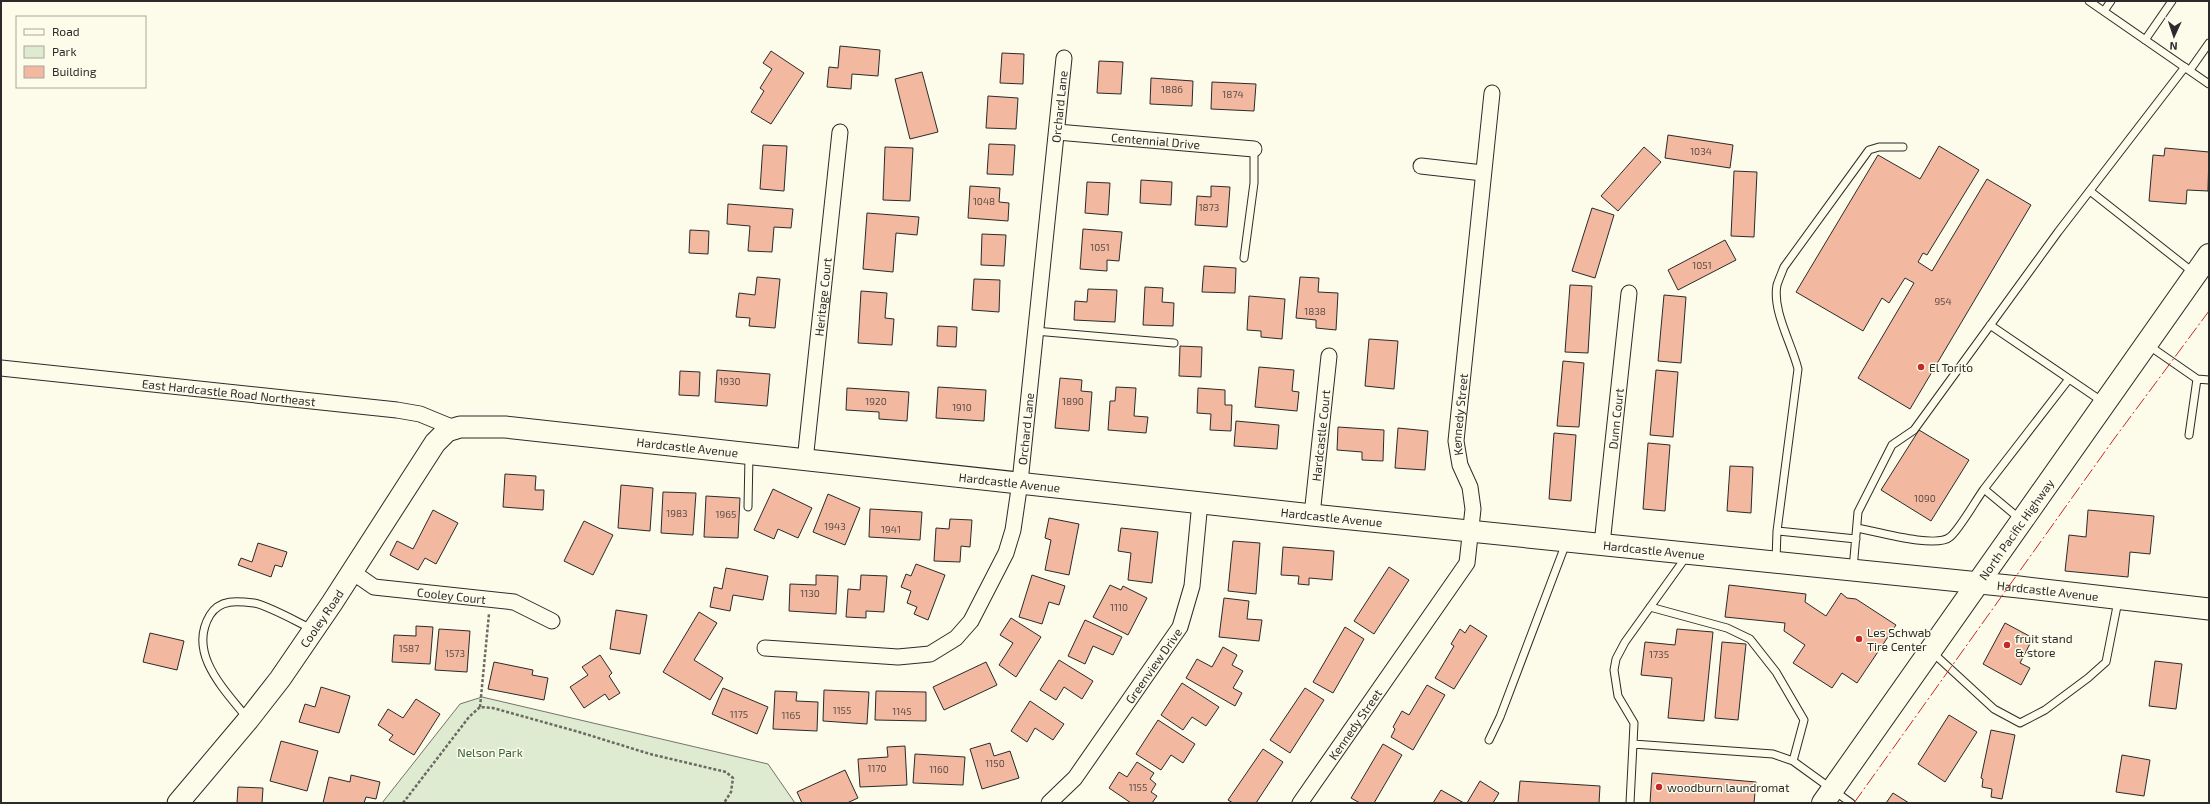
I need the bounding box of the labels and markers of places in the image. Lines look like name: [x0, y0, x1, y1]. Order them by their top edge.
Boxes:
place label: El Torito: [1929, 360, 1973, 374]
marker: El Torito: [1916, 362, 1926, 372]
place label: Les Schwab Tire Center: [1867, 625, 1931, 653]
place label: fruit stand & store: [2015, 631, 2073, 659]
marker: Les Schwab Tire Center: [1854, 634, 1864, 644]
marker: fruit stand & store: [2002, 640, 2012, 650]
place label: woodburn laundromat: [1667, 780, 1790, 794]
marker: woodburn laundromat: [1654, 782, 1664, 792]

